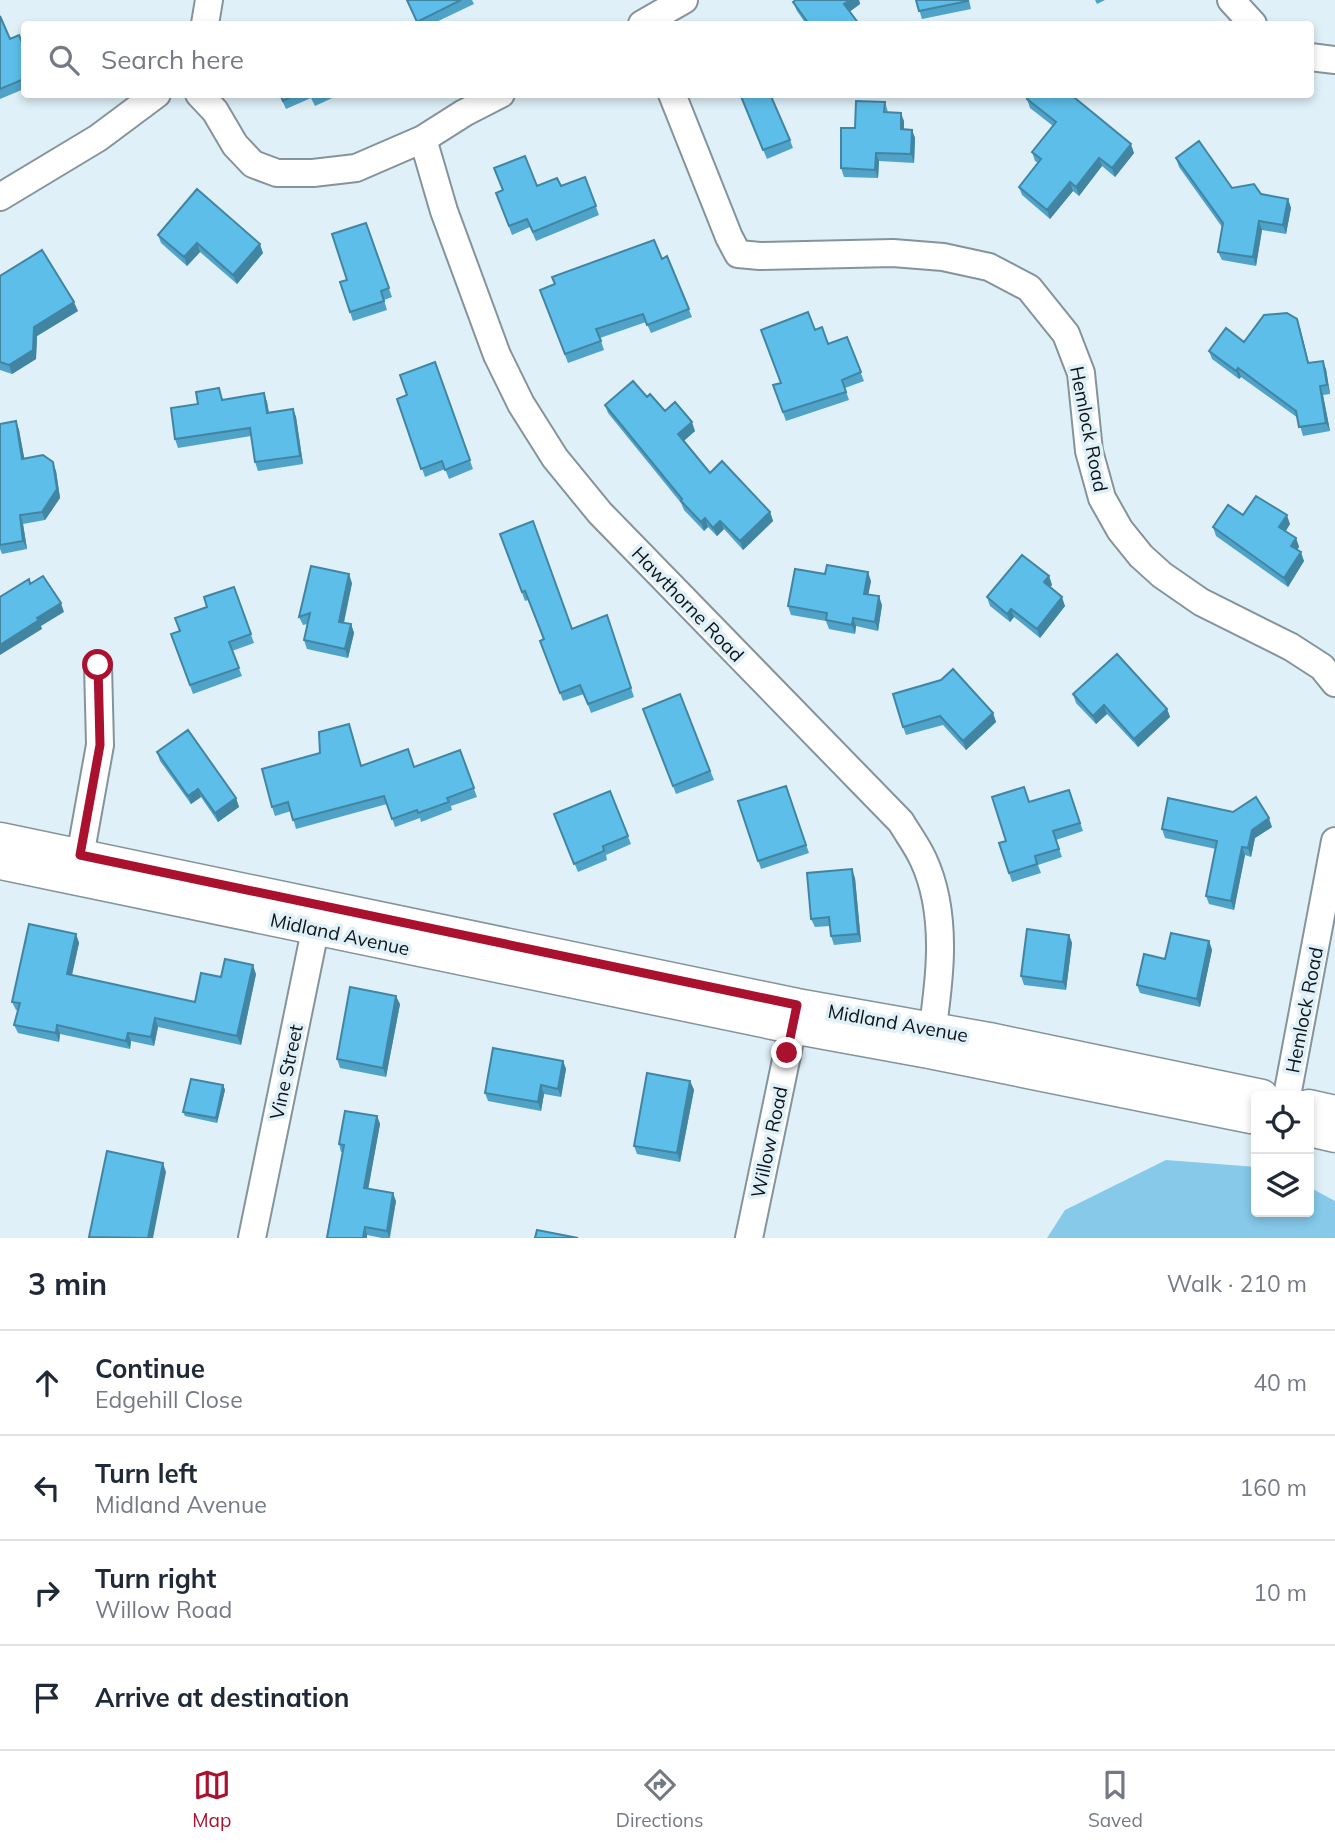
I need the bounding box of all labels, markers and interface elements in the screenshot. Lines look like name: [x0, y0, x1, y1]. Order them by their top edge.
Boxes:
search box: [21, 21, 1314, 98]
icon: search: [45, 41, 83, 79]
text: Search here: [101, 43, 244, 76]
street label: Hemlock Road: [1065, 364, 1113, 494]
street label: Hawthorne Road: [627, 541, 749, 667]
route start: [82, 649, 113, 680]
street label: Midland Avenue: [268, 908, 412, 960]
street label: Hemlock Road: [1280, 945, 1328, 1075]
street label: Midland Avenue: [826, 999, 970, 1047]
street label: Vine Street: [264, 1022, 308, 1122]
route end: [771, 1037, 802, 1068]
street label: Willow Road: [745, 1084, 793, 1200]
map controls: [1251, 1091, 1314, 1217]
button: locate: [1251, 1091, 1314, 1154]
button: layers: [1251, 1154, 1314, 1217]
text: 3 min: [28, 1265, 107, 1303]
text: Walk · 210 m: [1167, 1269, 1307, 1298]
text: Continue: [95, 1352, 205, 1385]
icon: ahead: [28, 1364, 66, 1402]
text: 40 m: [1253, 1368, 1307, 1397]
text: Edgehill Close: [95, 1385, 243, 1414]
text: Turn left: [95, 1457, 197, 1490]
icon: left: [28, 1469, 66, 1507]
text: 160 m: [1239, 1473, 1307, 1502]
text: Midland Avenue: [95, 1490, 267, 1519]
text: Turn right: [95, 1562, 216, 1595]
icon: right: [28, 1574, 66, 1612]
text: 10 m: [1253, 1578, 1307, 1607]
text: Willow Road: [95, 1595, 232, 1624]
icon: arrive: [28, 1679, 66, 1717]
text: Arrive at destination: [95, 1681, 350, 1714]
tab: Map: [192, 1766, 231, 1832]
tab: Directions: [616, 1766, 704, 1832]
tab: Saved: [1088, 1766, 1143, 1832]

